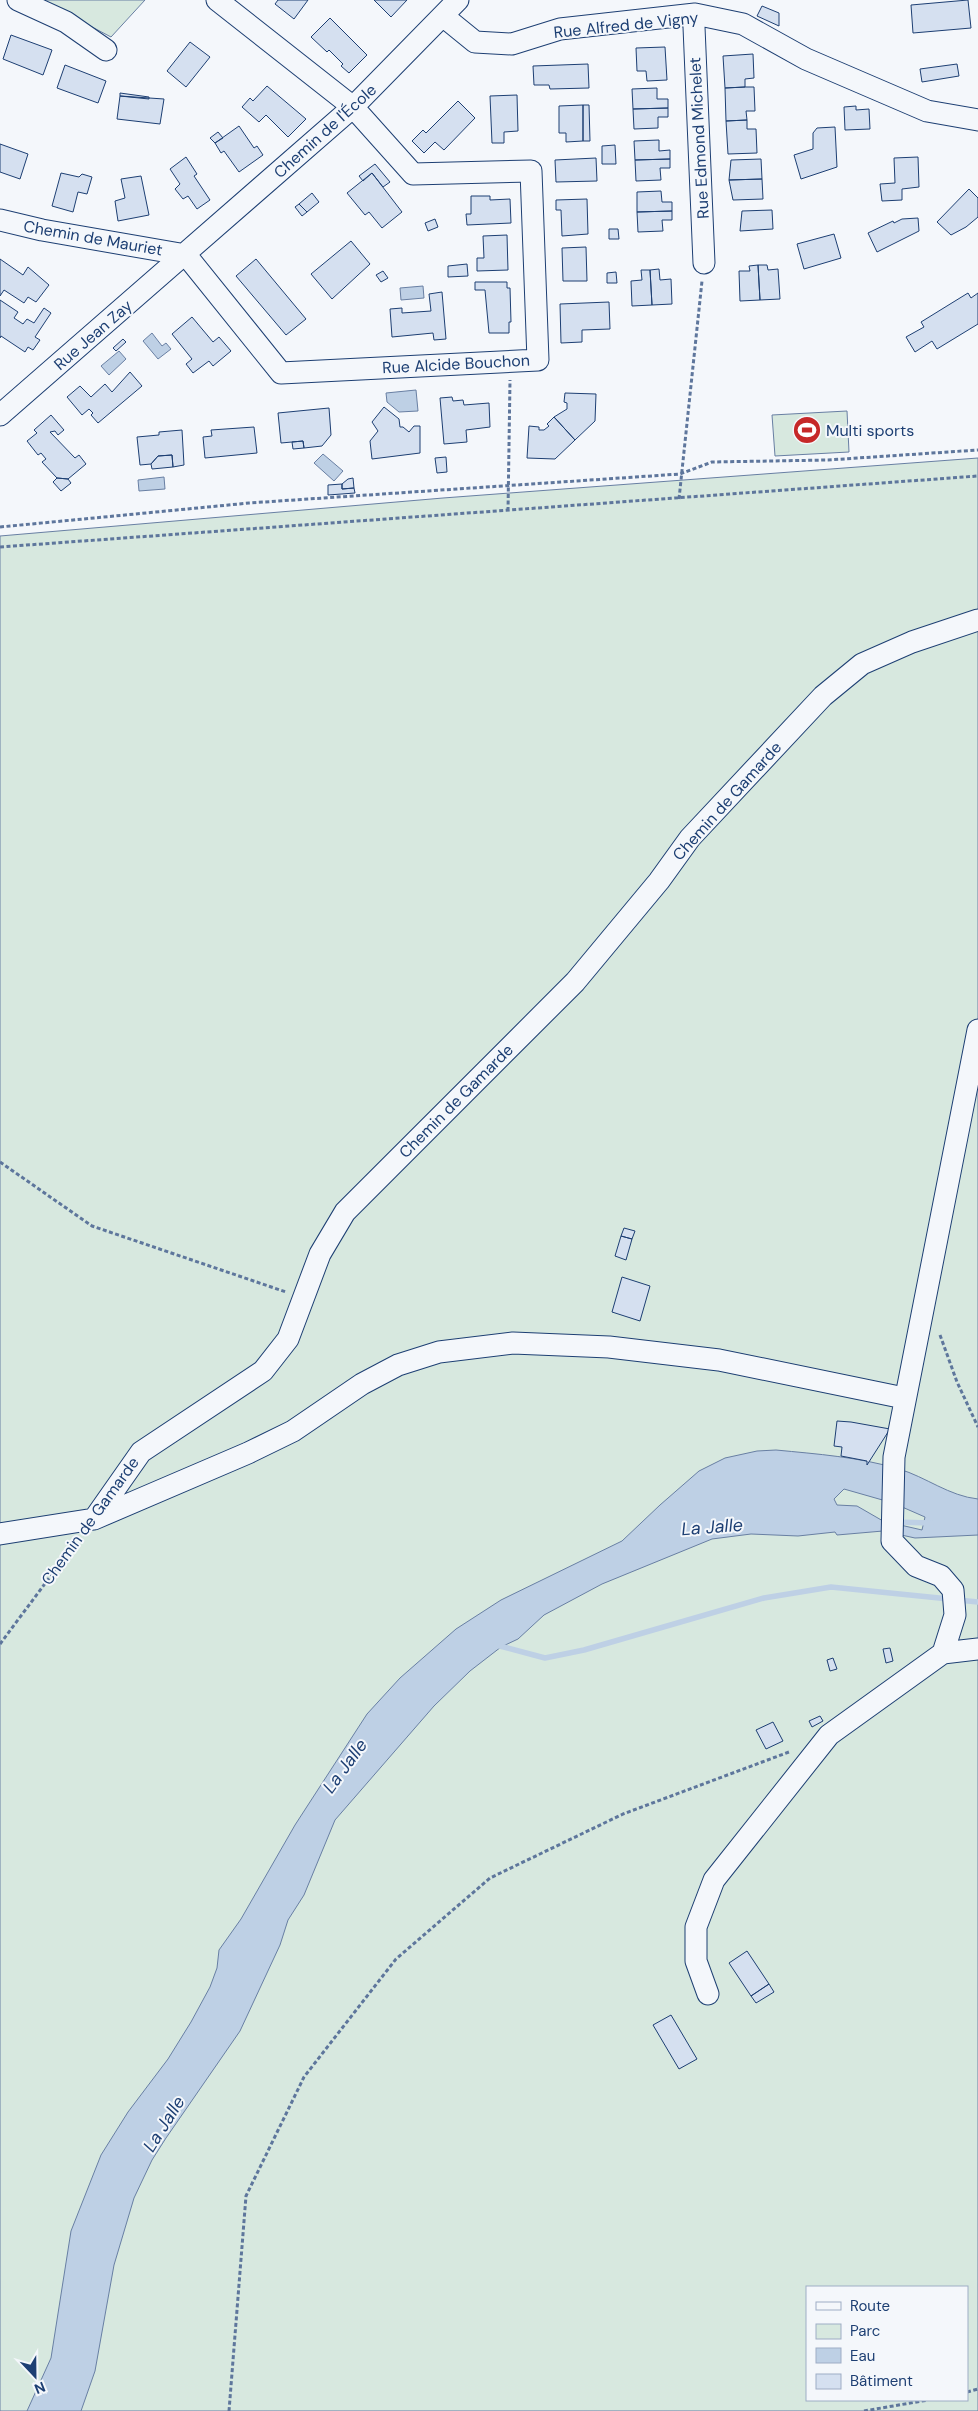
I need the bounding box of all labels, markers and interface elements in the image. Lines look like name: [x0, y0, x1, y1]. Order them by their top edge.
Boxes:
street label: Rue Alfred de Vigny: [553, 7, 699, 43]
street label: Rue Edmond Michelet: [684, 57, 714, 219]
street label: Chemin de l'École: [269, 79, 381, 183]
street label: Chemin de Mauriet: [22, 215, 164, 261]
street label: Rue Jean Zay: [49, 295, 137, 375]
street label: Rue Alcide Bouchon: [382, 350, 530, 378]
sports icon: Multi sports: [792, 415, 822, 445]
place label: Multi sports: [826, 420, 914, 441]
street label: Chemin de Gamarde: [668, 737, 786, 865]
street label: Chemin de Gamarde: [394, 1039, 518, 1163]
street label: Chemin de Gamarde: [36, 1453, 144, 1589]
water label: La Jalle: [680, 1513, 744, 1541]
water label: La Jalle: [317, 1734, 373, 1798]
water label: La Jalle: [138, 2092, 190, 2156]
legend: [806, 2286, 968, 2401]
text: Route: [850, 2296, 890, 2316]
text: Parc: [850, 2321, 880, 2341]
text: Eau: [850, 2346, 875, 2366]
north arrow: [10, 2351, 60, 2401]
text: Bâtiment: [850, 2371, 913, 2391]
text: N: [32, 2378, 48, 2398]

